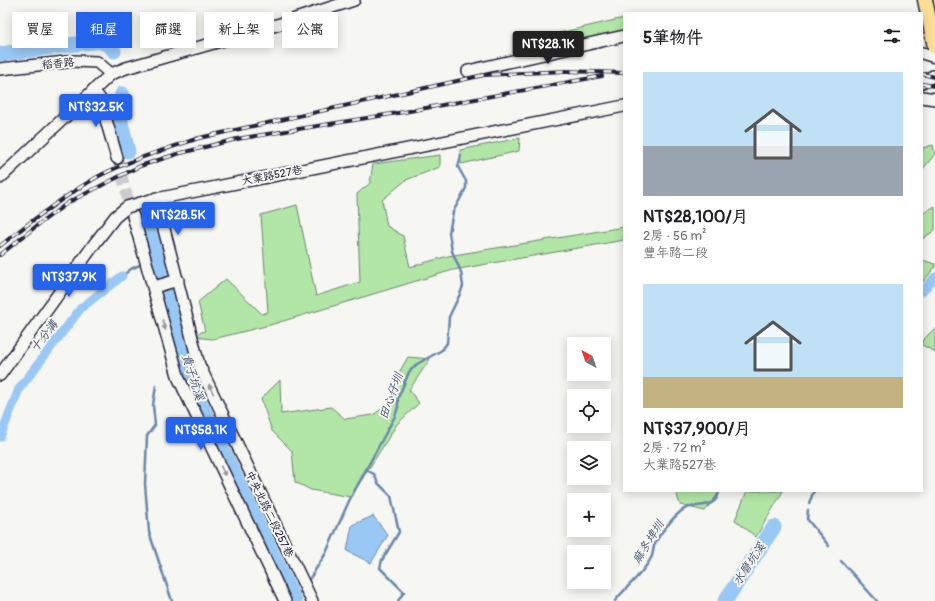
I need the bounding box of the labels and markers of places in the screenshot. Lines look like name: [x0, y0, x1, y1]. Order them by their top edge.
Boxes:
pin: NT$28.1K: [507, 31, 589, 65]
pin: NT$32.5K: [55, 94, 137, 128]
pin: NT$28.5K: [137, 202, 219, 236]
pin: NT$37.9K: [28, 264, 110, 298]
pin: NT$58.1K: [160, 417, 242, 451]

